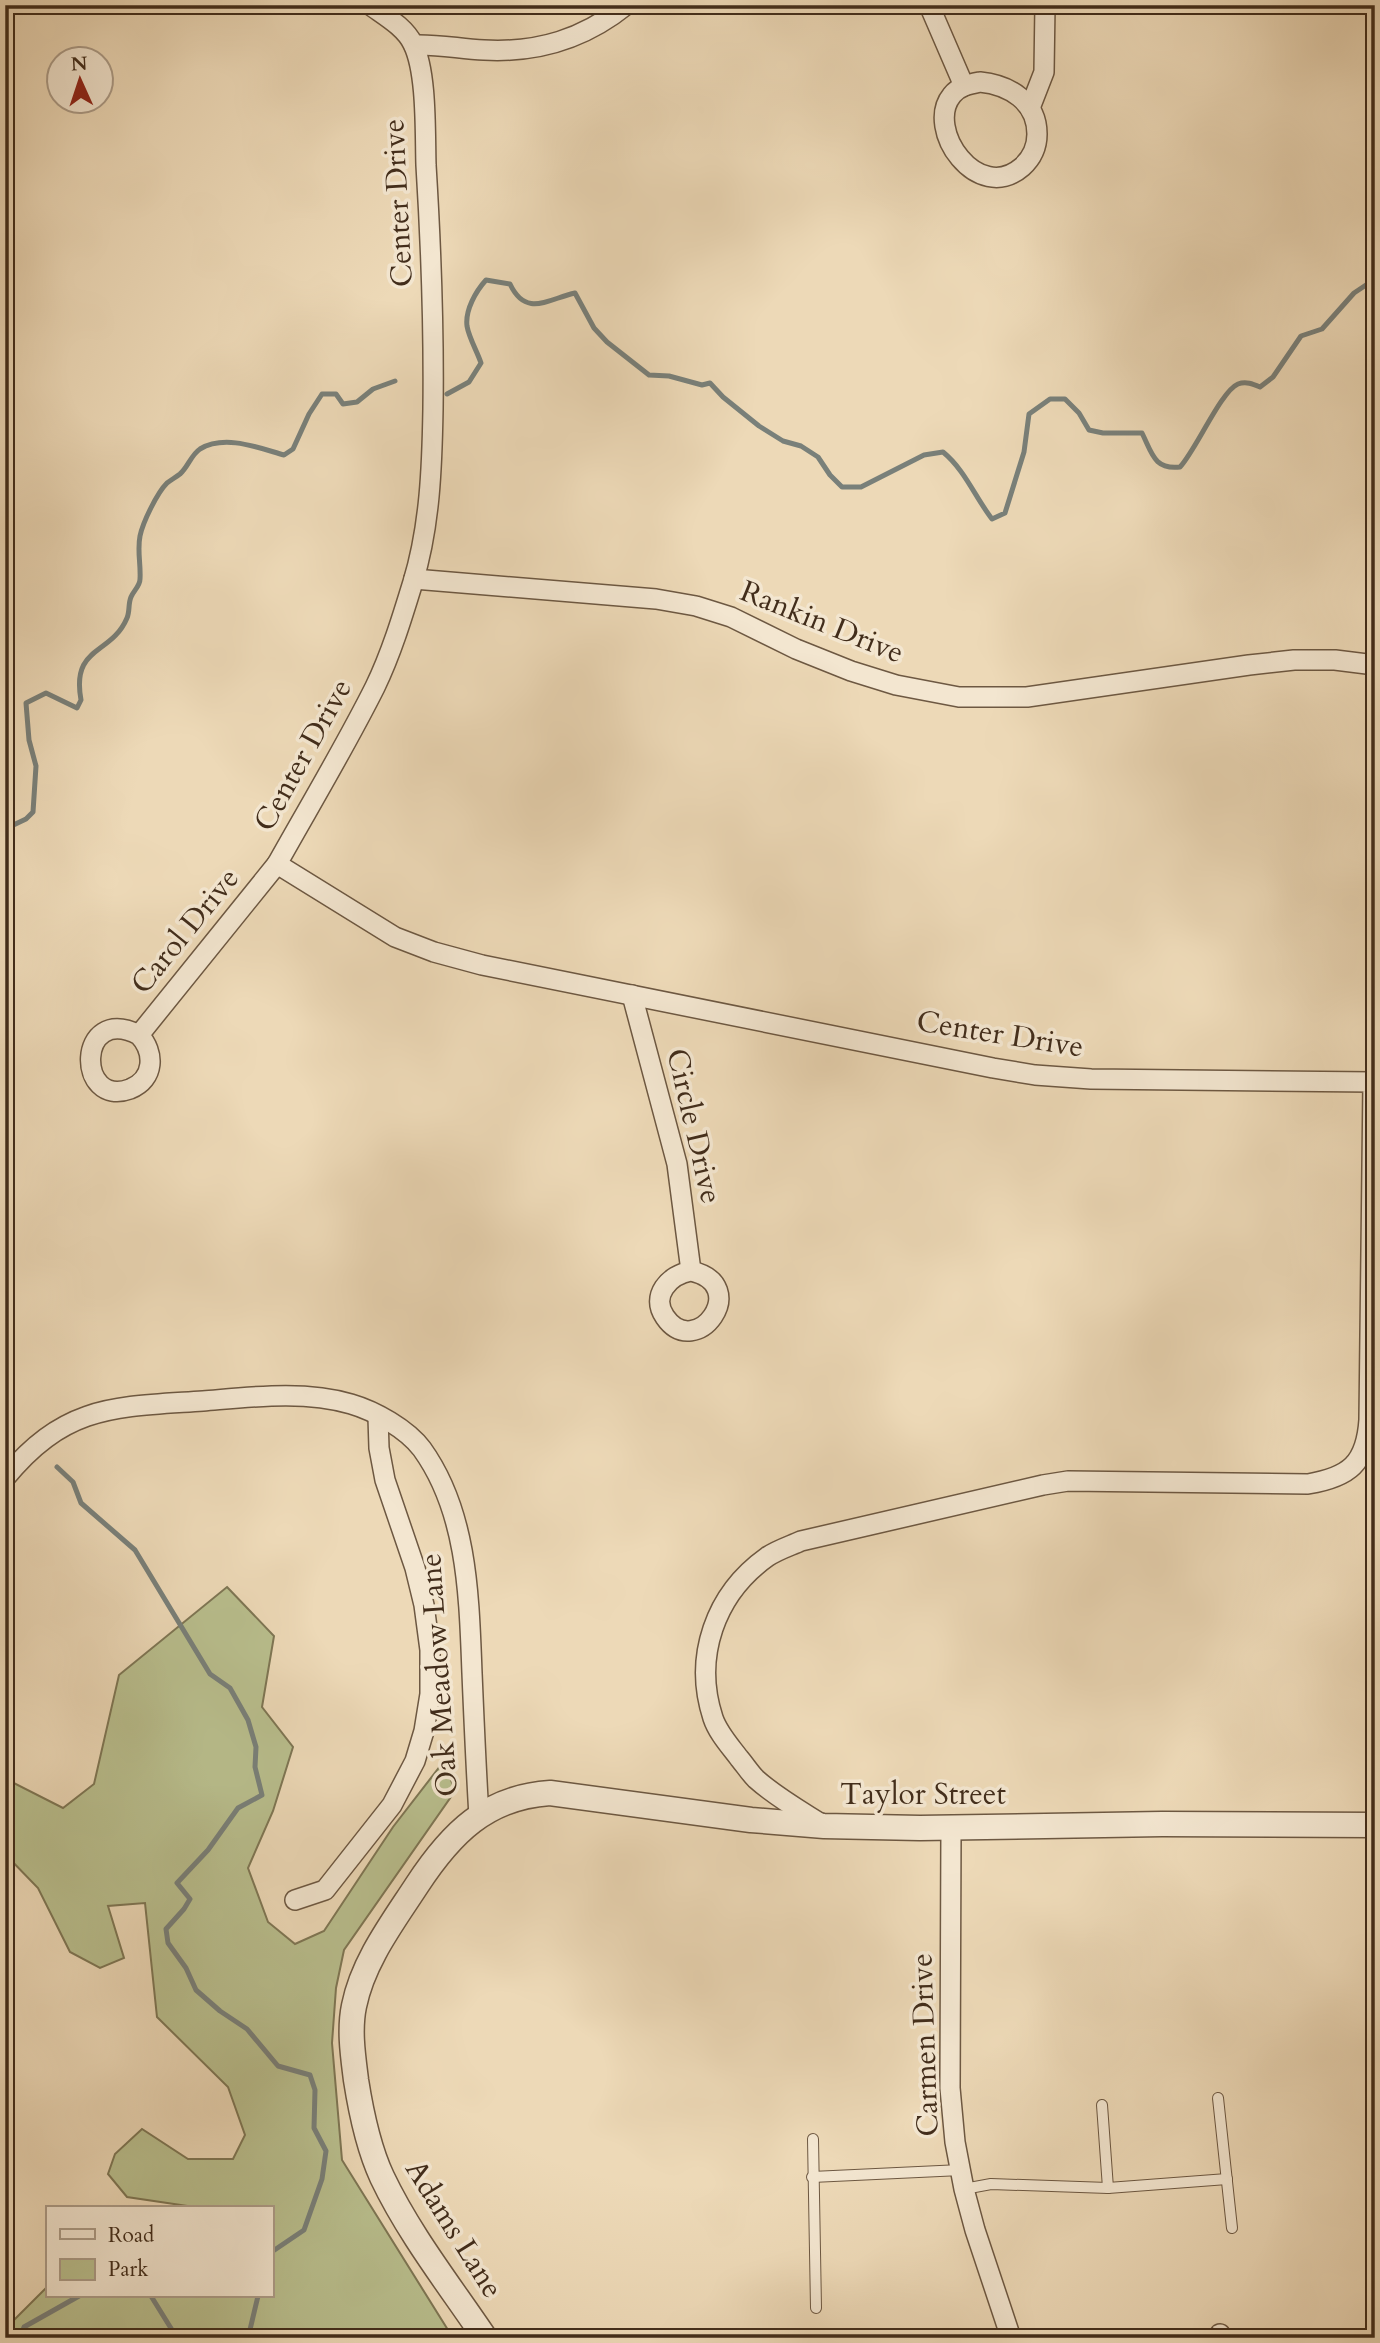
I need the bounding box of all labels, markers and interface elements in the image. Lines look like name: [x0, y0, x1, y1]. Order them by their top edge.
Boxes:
north arrow: [46, 46, 116, 116]
text: N: [70, 51, 89, 77]
street label: Center Drive: [373, 118, 423, 288]
street label: Rankin Drive: [734, 571, 910, 673]
street label: Center Drive: [244, 671, 362, 839]
street label: Carol Drive: [121, 859, 249, 1003]
street label: Center Drive: [914, 1001, 1086, 1067]
street label: Circle Drive: [656, 1044, 732, 1208]
street label: Oak Meadow Lane: [410, 1552, 468, 1798]
street label: Taylor Street: [840, 1774, 1006, 1815]
street label: Carmen Drive: [901, 1953, 949, 2137]
street label: Adams Lane: [395, 2152, 513, 2306]
legend: [46, 2206, 273, 2298]
text: Road: [108, 2221, 154, 2250]
text: Park: [108, 2255, 149, 2284]

